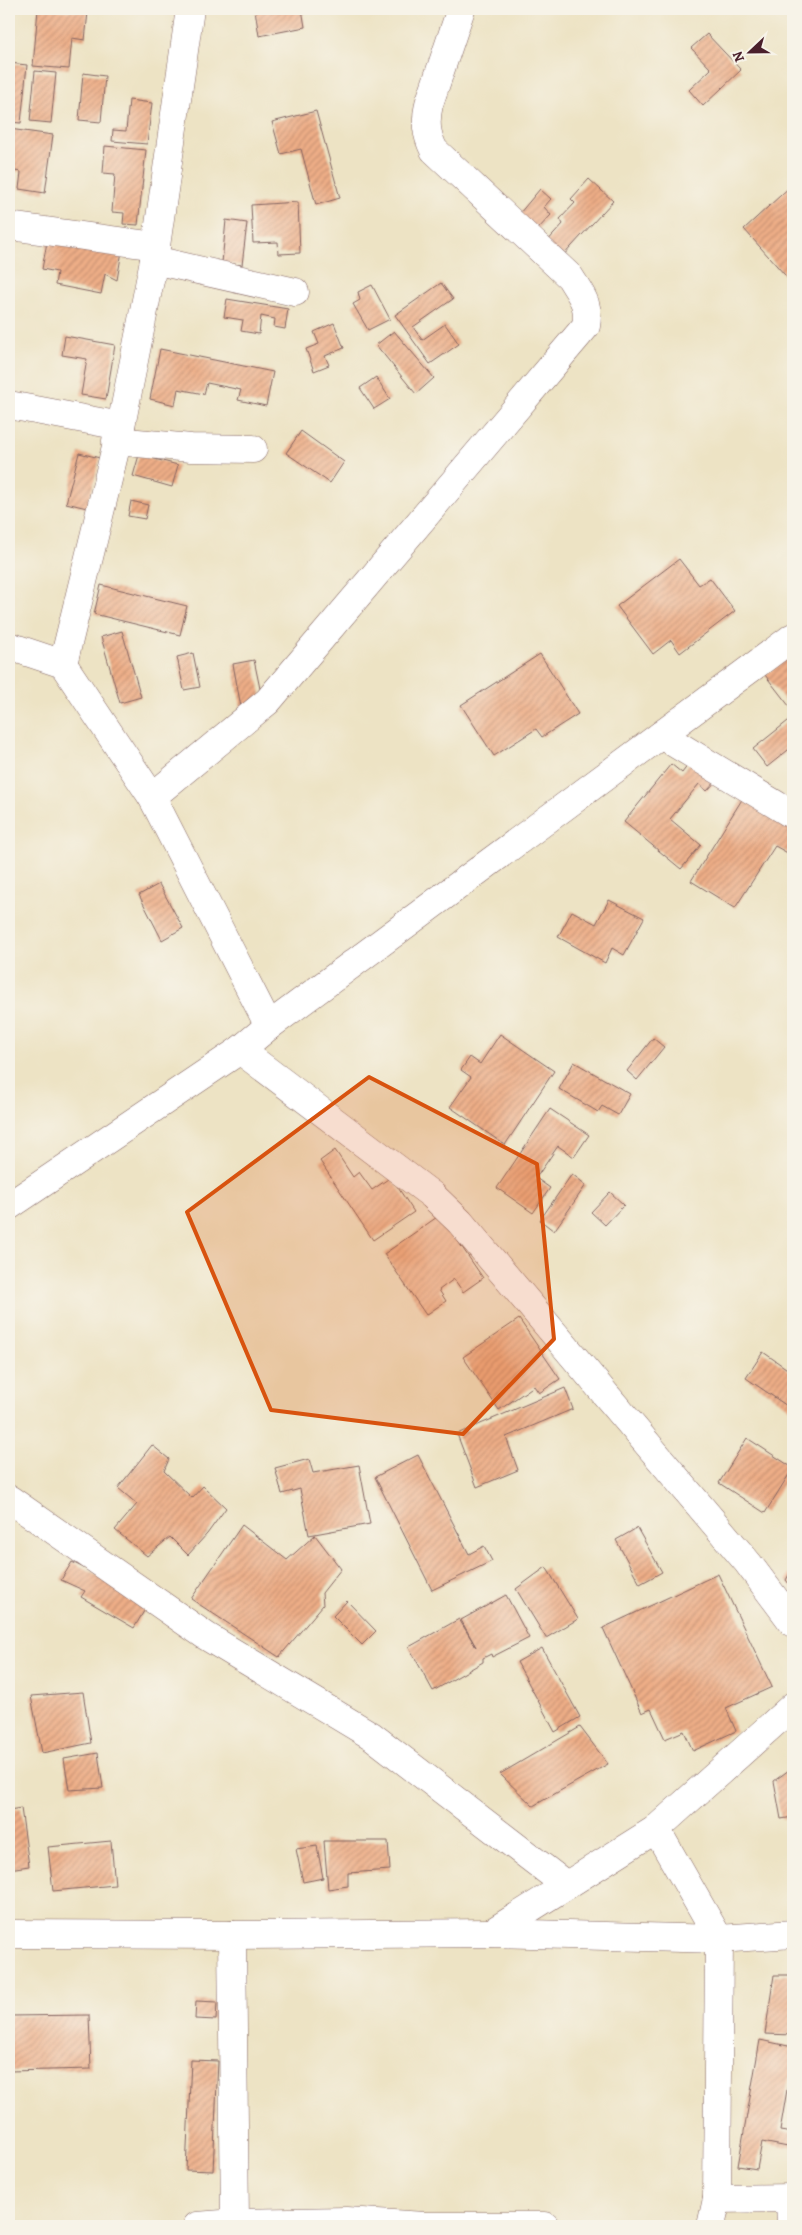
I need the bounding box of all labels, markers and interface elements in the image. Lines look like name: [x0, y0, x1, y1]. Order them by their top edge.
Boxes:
north arrow: [724, 28, 774, 78]
text: N: [728, 48, 749, 65]

